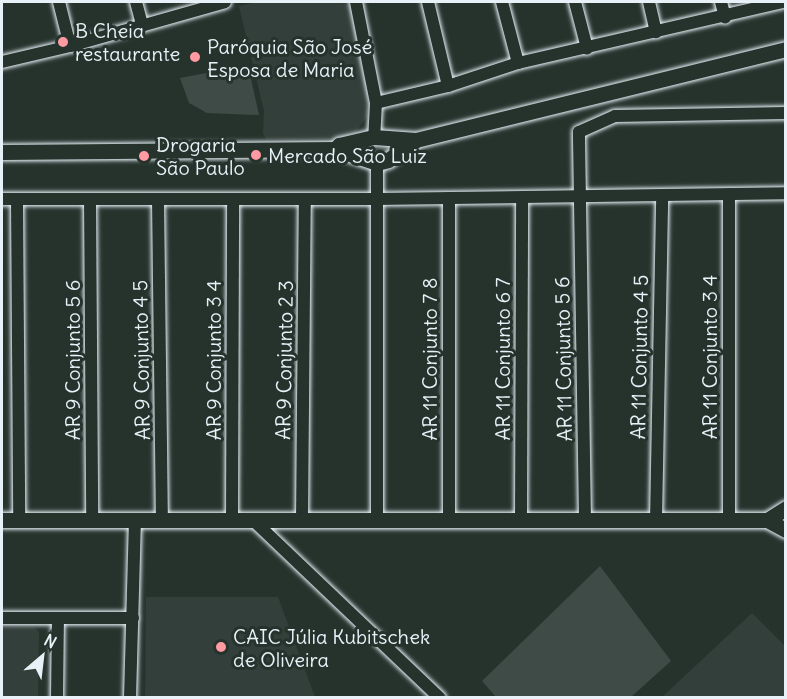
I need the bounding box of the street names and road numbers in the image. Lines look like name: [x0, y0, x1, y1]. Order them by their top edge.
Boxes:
street label: AR 11 Conjunto 4 5: [626, 274, 652, 440]
street label: AR 11 Conjunto 3 4: [697, 275, 721, 439]
street label: AR 11 Conjunto 5 6: [550, 276, 576, 442]
street label: AR 11 Conjunto 7 8: [417, 277, 441, 441]
street label: AR 11 Conjunto 6 7: [490, 277, 514, 441]
street label: AR 9 Conjunto 5 6: [60, 280, 84, 440]
street label: AR 9 Conjunto 4 5: [128, 280, 154, 440]
street label: AR 9 Conjunto 3 4: [201, 280, 225, 440]
street label: AR 9 Conjunto 2 3: [271, 280, 297, 440]

